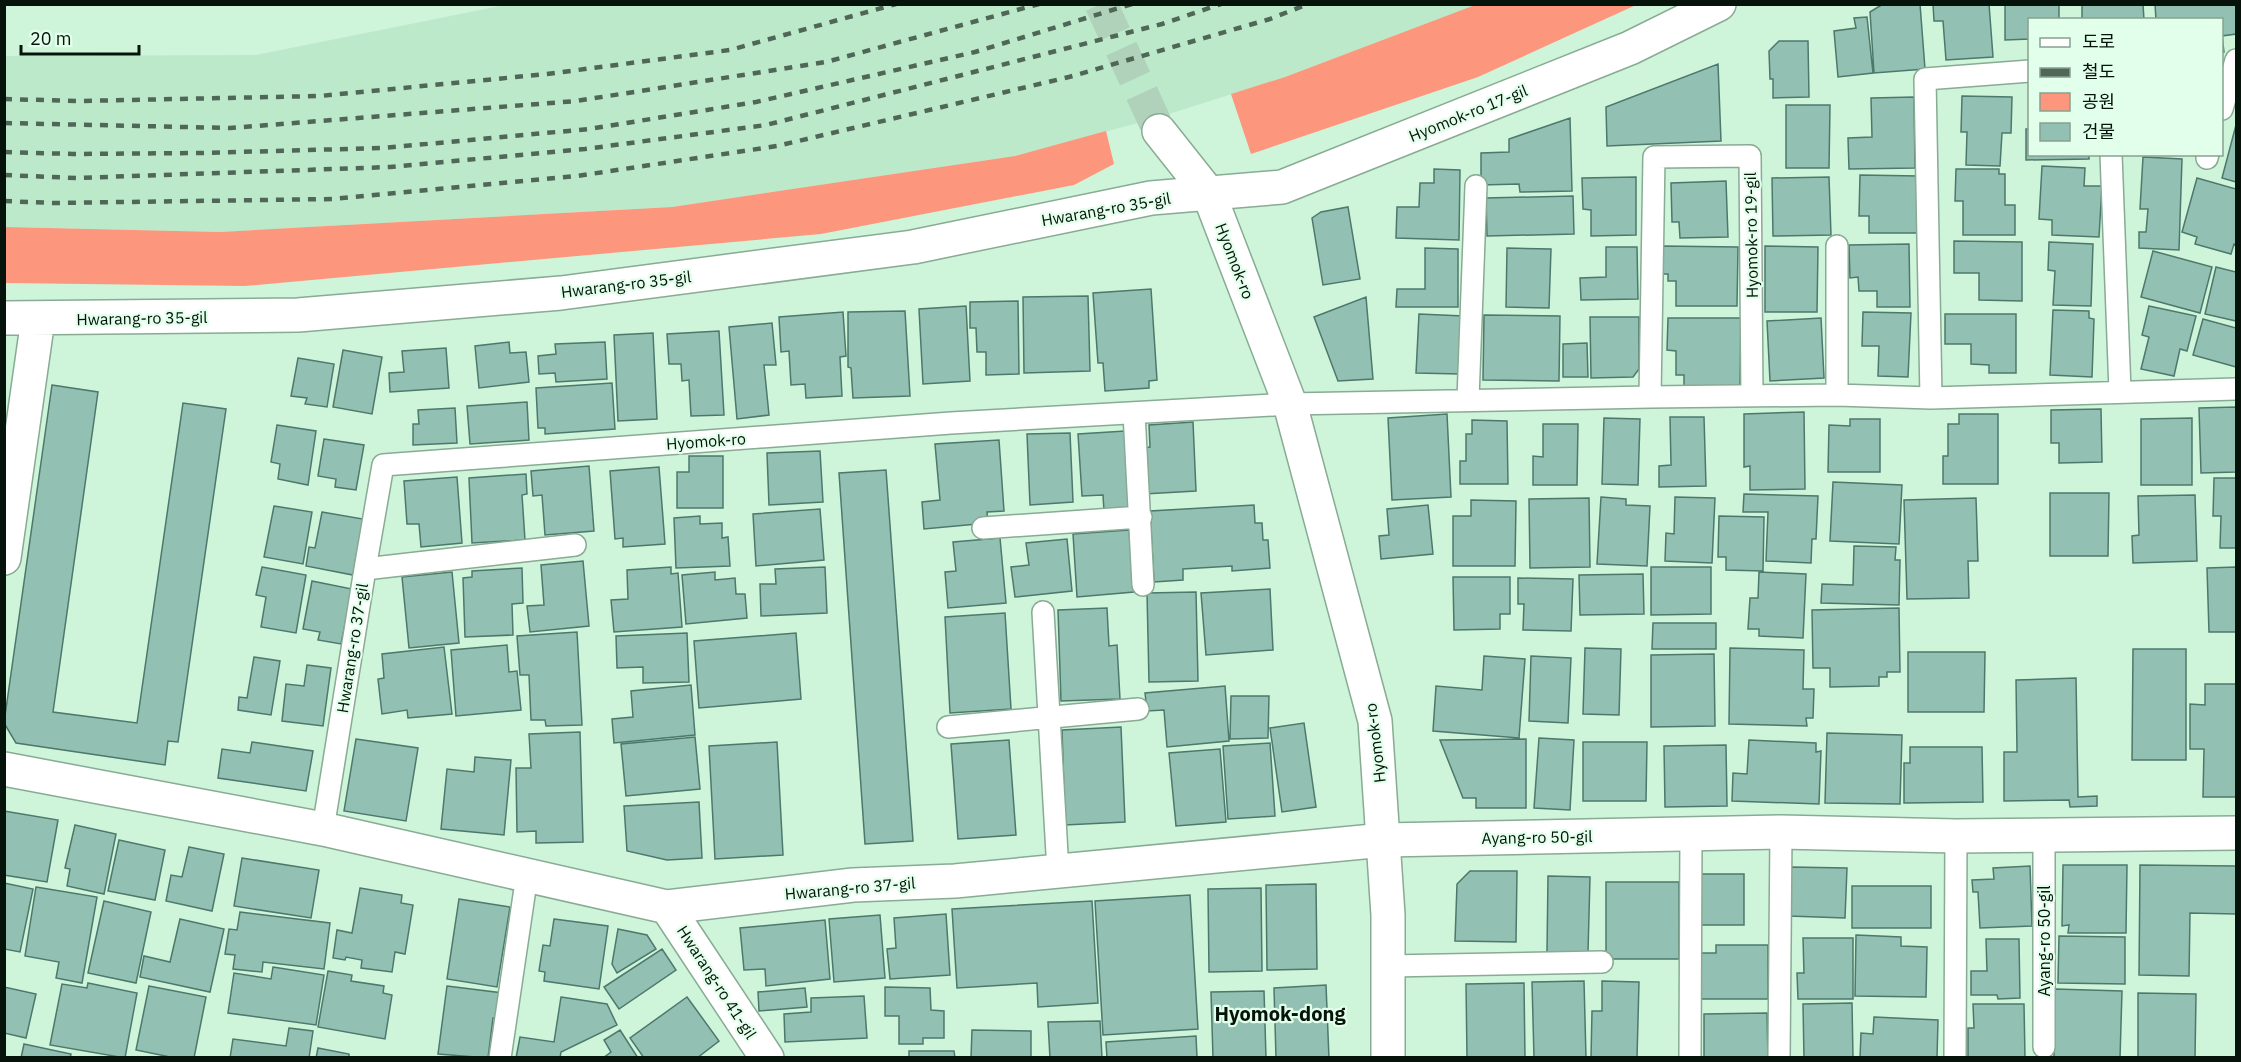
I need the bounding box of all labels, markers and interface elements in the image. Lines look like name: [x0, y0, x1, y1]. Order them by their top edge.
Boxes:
scale bar: [21, 18, 140, 56]
legend: [2028, 18, 2223, 156]
text: 20 m: [30, 27, 72, 50]
text: 도로: [2082, 30, 2115, 53]
text: 철도: [2082, 60, 2115, 83]
street label: Hyomok-ro 17-gil: [1406, 80, 1530, 146]
text: 공원: [2082, 90, 2115, 113]
text: 건물: [2082, 120, 2115, 143]
street label: Hyomok-ro 19-gil: [1740, 172, 1762, 298]
street label: Hwarang-ro 35-gil: [1040, 188, 1172, 230]
street label: Hyomok-ro: [1211, 220, 1259, 302]
street label: Hwarang-ro 35-gil: [560, 266, 692, 302]
street label: Hwarang-ro 35-gil: [76, 307, 208, 329]
street label: Hyomok-ro: [665, 428, 747, 454]
street label: Hwarang-ro 37-gil: [332, 582, 372, 714]
street label: Hyomok-ro: [1360, 702, 1390, 784]
street label: Ayang-ro 50-gil: [1481, 826, 1593, 848]
street label: Hwarang-ro 37-gil: [784, 872, 916, 904]
street label: Ayang-ro 50-gil: [2034, 885, 2054, 997]
street label: Hwarang-ro 41-gil: [673, 922, 761, 1042]
district label: Hyomok-dong: [1215, 1000, 1346, 1027]

